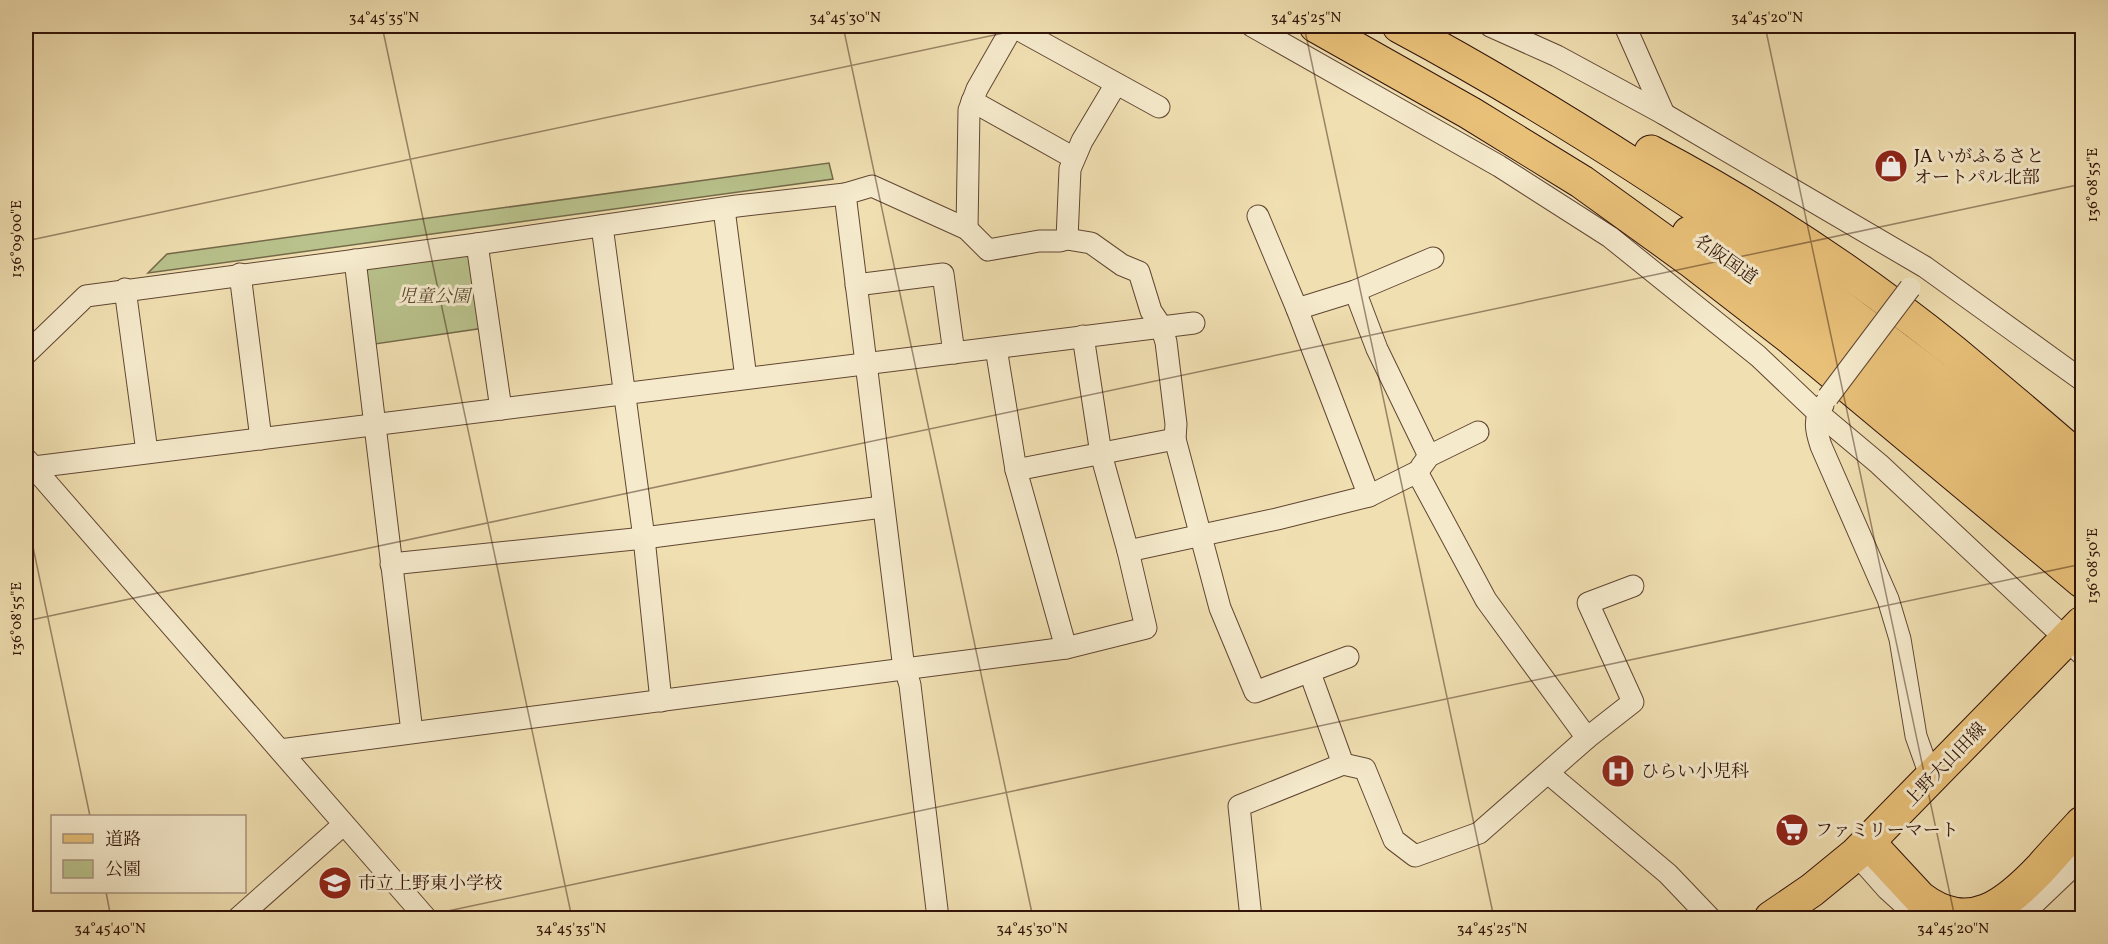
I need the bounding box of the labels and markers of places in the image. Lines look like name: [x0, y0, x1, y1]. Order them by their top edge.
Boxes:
place label: JA いがふるさと オートパル北部: [1914, 145, 2044, 191]
shop icon: JA いがふるさと オートパル北部: [1873, 148, 1909, 184]
hospital icon: ひらい小児科: [1600, 753, 1636, 789]
place label: ひらい小児科: [1641, 760, 1749, 785]
supermarket icon: ファミリーマート: [1774, 812, 1810, 848]
place label: ファミリーマート: [1815, 819, 1959, 844]
school or university icon: 市立上野東小学校: [317, 865, 353, 901]
place label: 市立上野東小学校: [358, 872, 502, 897]

